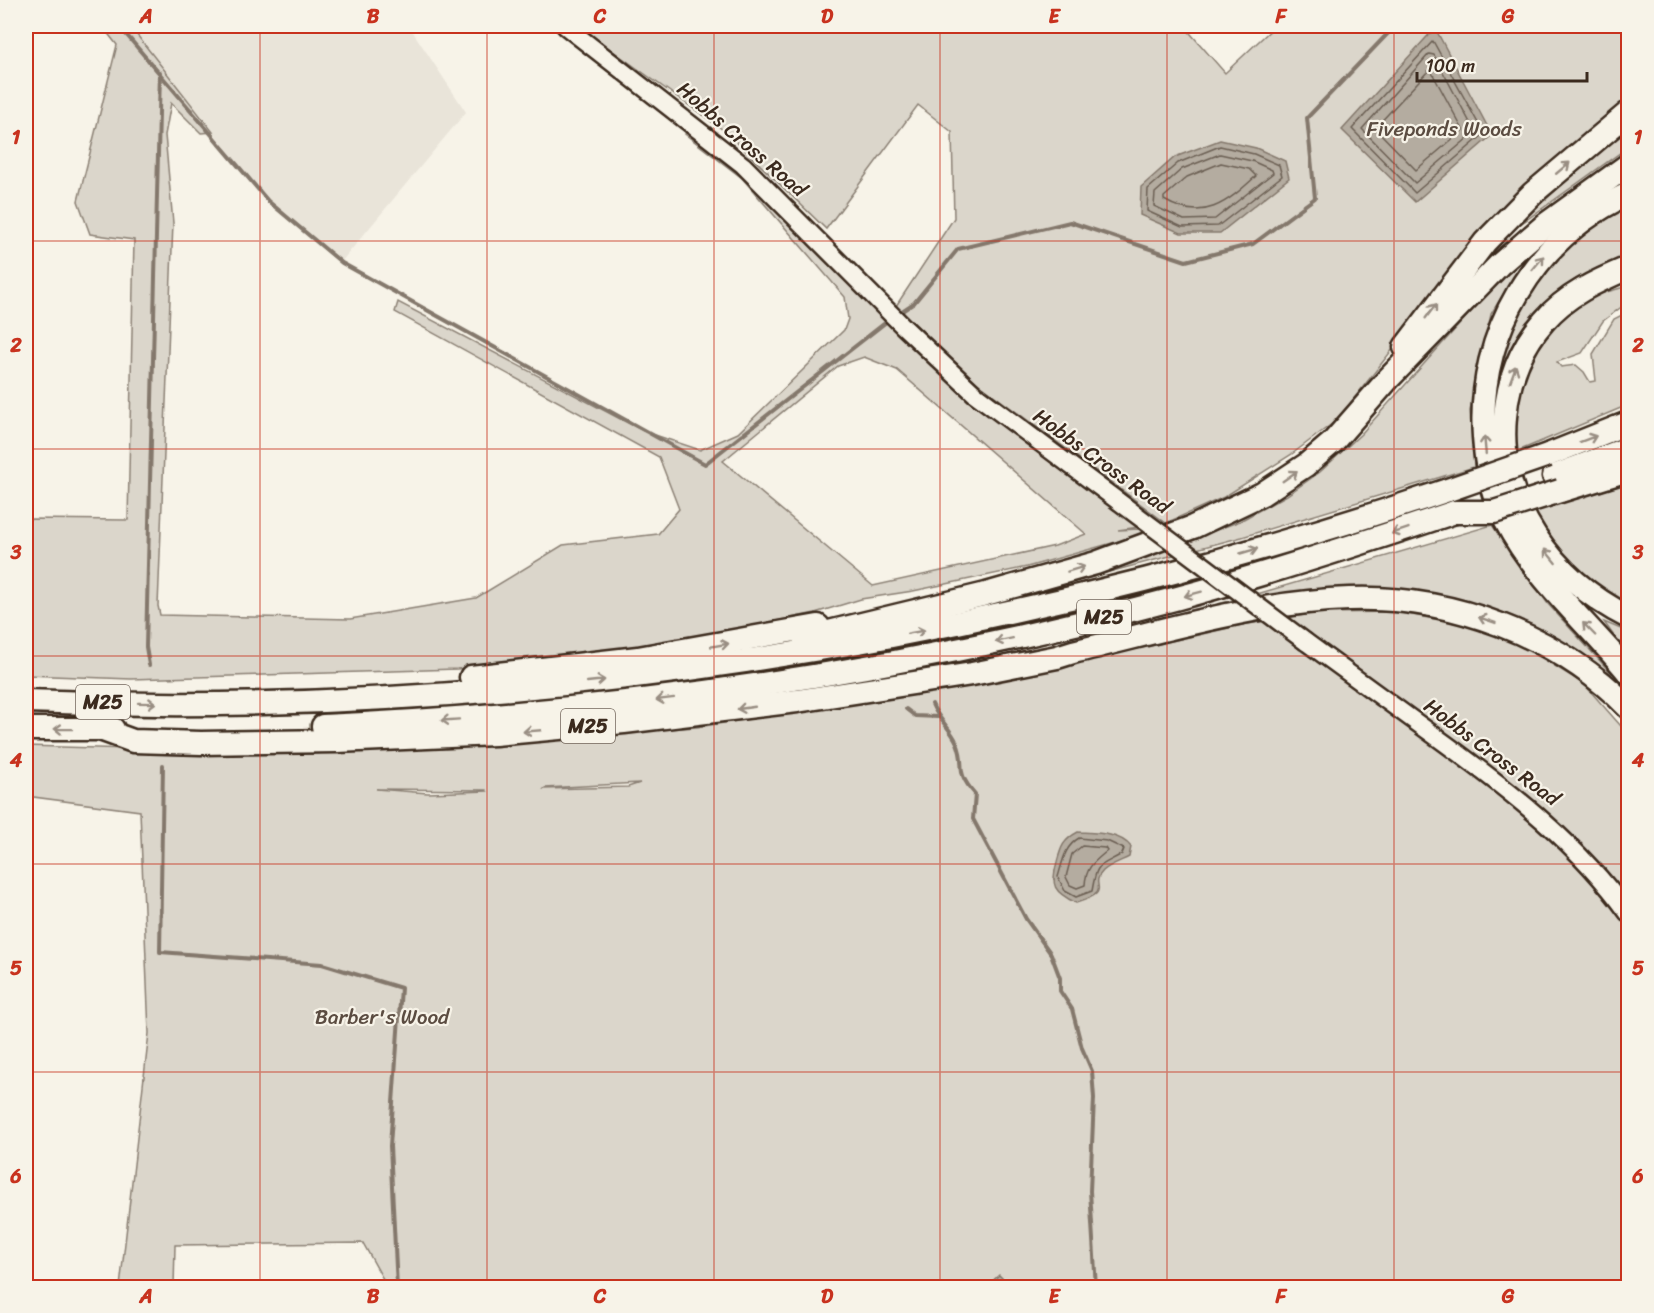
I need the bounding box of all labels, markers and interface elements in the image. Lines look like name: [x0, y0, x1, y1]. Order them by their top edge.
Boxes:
text: A: [138, 0, 153, 34]
text: B: [367, 0, 380, 34]
text: C: [593, 0, 607, 34]
text: D: [821, 0, 834, 34]
text: E: [1048, 0, 1061, 34]
text: F: [1275, 0, 1288, 34]
text: G: [1501, 0, 1515, 34]
scale bar: [1417, 45, 1586, 83]
text: 100 m: [1426, 50, 1475, 82]
street label: Hobbs Cross Road: [668, 71, 818, 208]
park label: Fiveponds Woods: [1366, 110, 1522, 148]
text: 1: [12, 120, 21, 155]
text: 1: [1634, 120, 1643, 155]
one-way arrow: [1555, 161, 1570, 175]
one-way arrow: [1532, 255, 1545, 271]
one-way arrow: [1425, 303, 1438, 319]
text: 2: [9, 328, 22, 363]
text: 2: [1631, 328, 1644, 363]
one-way arrow: [1509, 365, 1520, 384]
street label: Hobbs Cross Road: [1025, 398, 1181, 525]
one-way arrow: [1578, 433, 1597, 444]
one-way arrow: [1479, 436, 1490, 456]
one-way arrow: [1281, 470, 1297, 482]
one-way arrow: [1391, 526, 1410, 537]
text: 3: [10, 535, 22, 570]
text: 3: [1632, 535, 1644, 570]
one-way arrow: [1239, 545, 1258, 557]
one-way arrow: [1543, 549, 1557, 564]
one-way arrow: [1066, 563, 1085, 574]
one-way arrow: [1184, 589, 1203, 600]
road number: M25: [1077, 600, 1131, 634]
one-way arrow: [1478, 614, 1497, 625]
one-way arrow: [1581, 621, 1596, 636]
one-way arrow: [906, 626, 926, 637]
one-way arrow: [994, 635, 1014, 646]
one-way arrow: [710, 639, 730, 650]
one-way arrow: [585, 675, 605, 686]
road number: M25: [76, 685, 130, 719]
street label: Hobbs Cross Road: [1415, 688, 1570, 817]
one-way arrow: [655, 693, 675, 704]
one-way arrow: [136, 697, 156, 709]
one-way arrow: [737, 702, 757, 713]
road number: M25: [561, 709, 615, 743]
one-way arrow: [440, 715, 460, 726]
one-way arrow: [53, 723, 73, 735]
one-way arrow: [522, 726, 542, 737]
text: 4: [9, 743, 23, 778]
text: 4: [1631, 743, 1645, 778]
text: 5: [10, 951, 22, 986]
text: 5: [1632, 951, 1644, 986]
park label: Barber's Wood: [315, 998, 451, 1036]
text: 6: [9, 1159, 22, 1194]
text: 6: [1631, 1159, 1644, 1194]
text: A: [138, 1279, 153, 1313]
text: B: [367, 1279, 380, 1313]
text: C: [593, 1279, 607, 1313]
text: D: [821, 1279, 834, 1313]
text: E: [1048, 1279, 1061, 1313]
text: F: [1275, 1279, 1288, 1313]
text: G: [1501, 1279, 1515, 1313]

